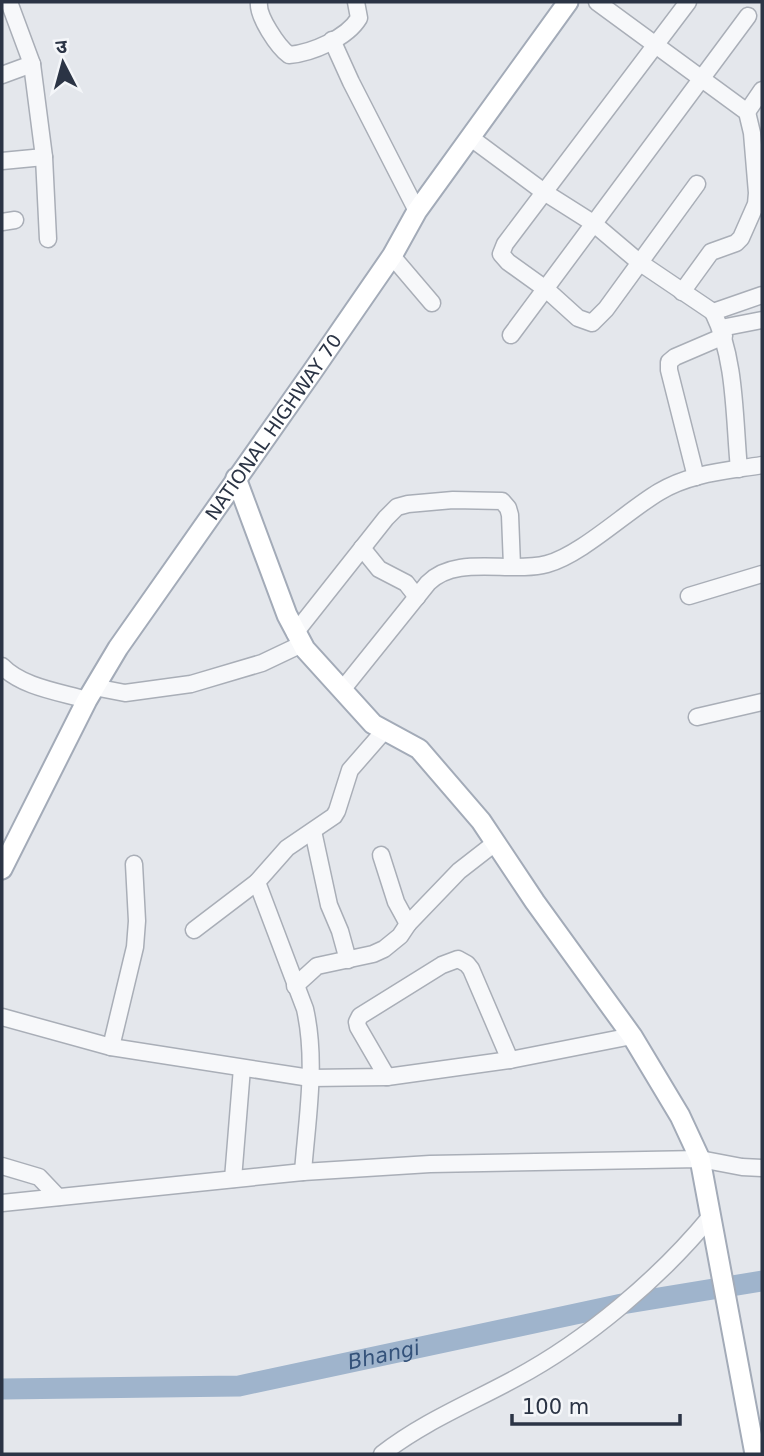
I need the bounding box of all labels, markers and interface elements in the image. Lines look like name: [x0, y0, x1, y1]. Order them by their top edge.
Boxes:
north arrow: [28, 28, 98, 98]
text: उ: [55, 34, 69, 58]
street label: NATIONAL HIGHWAY 70: [201, 330, 346, 524]
water label: Bhangi: [345, 1336, 422, 1374]
scale bar: [512, 1382, 680, 1426]
text: 100 m: [522, 1395, 589, 1419]

